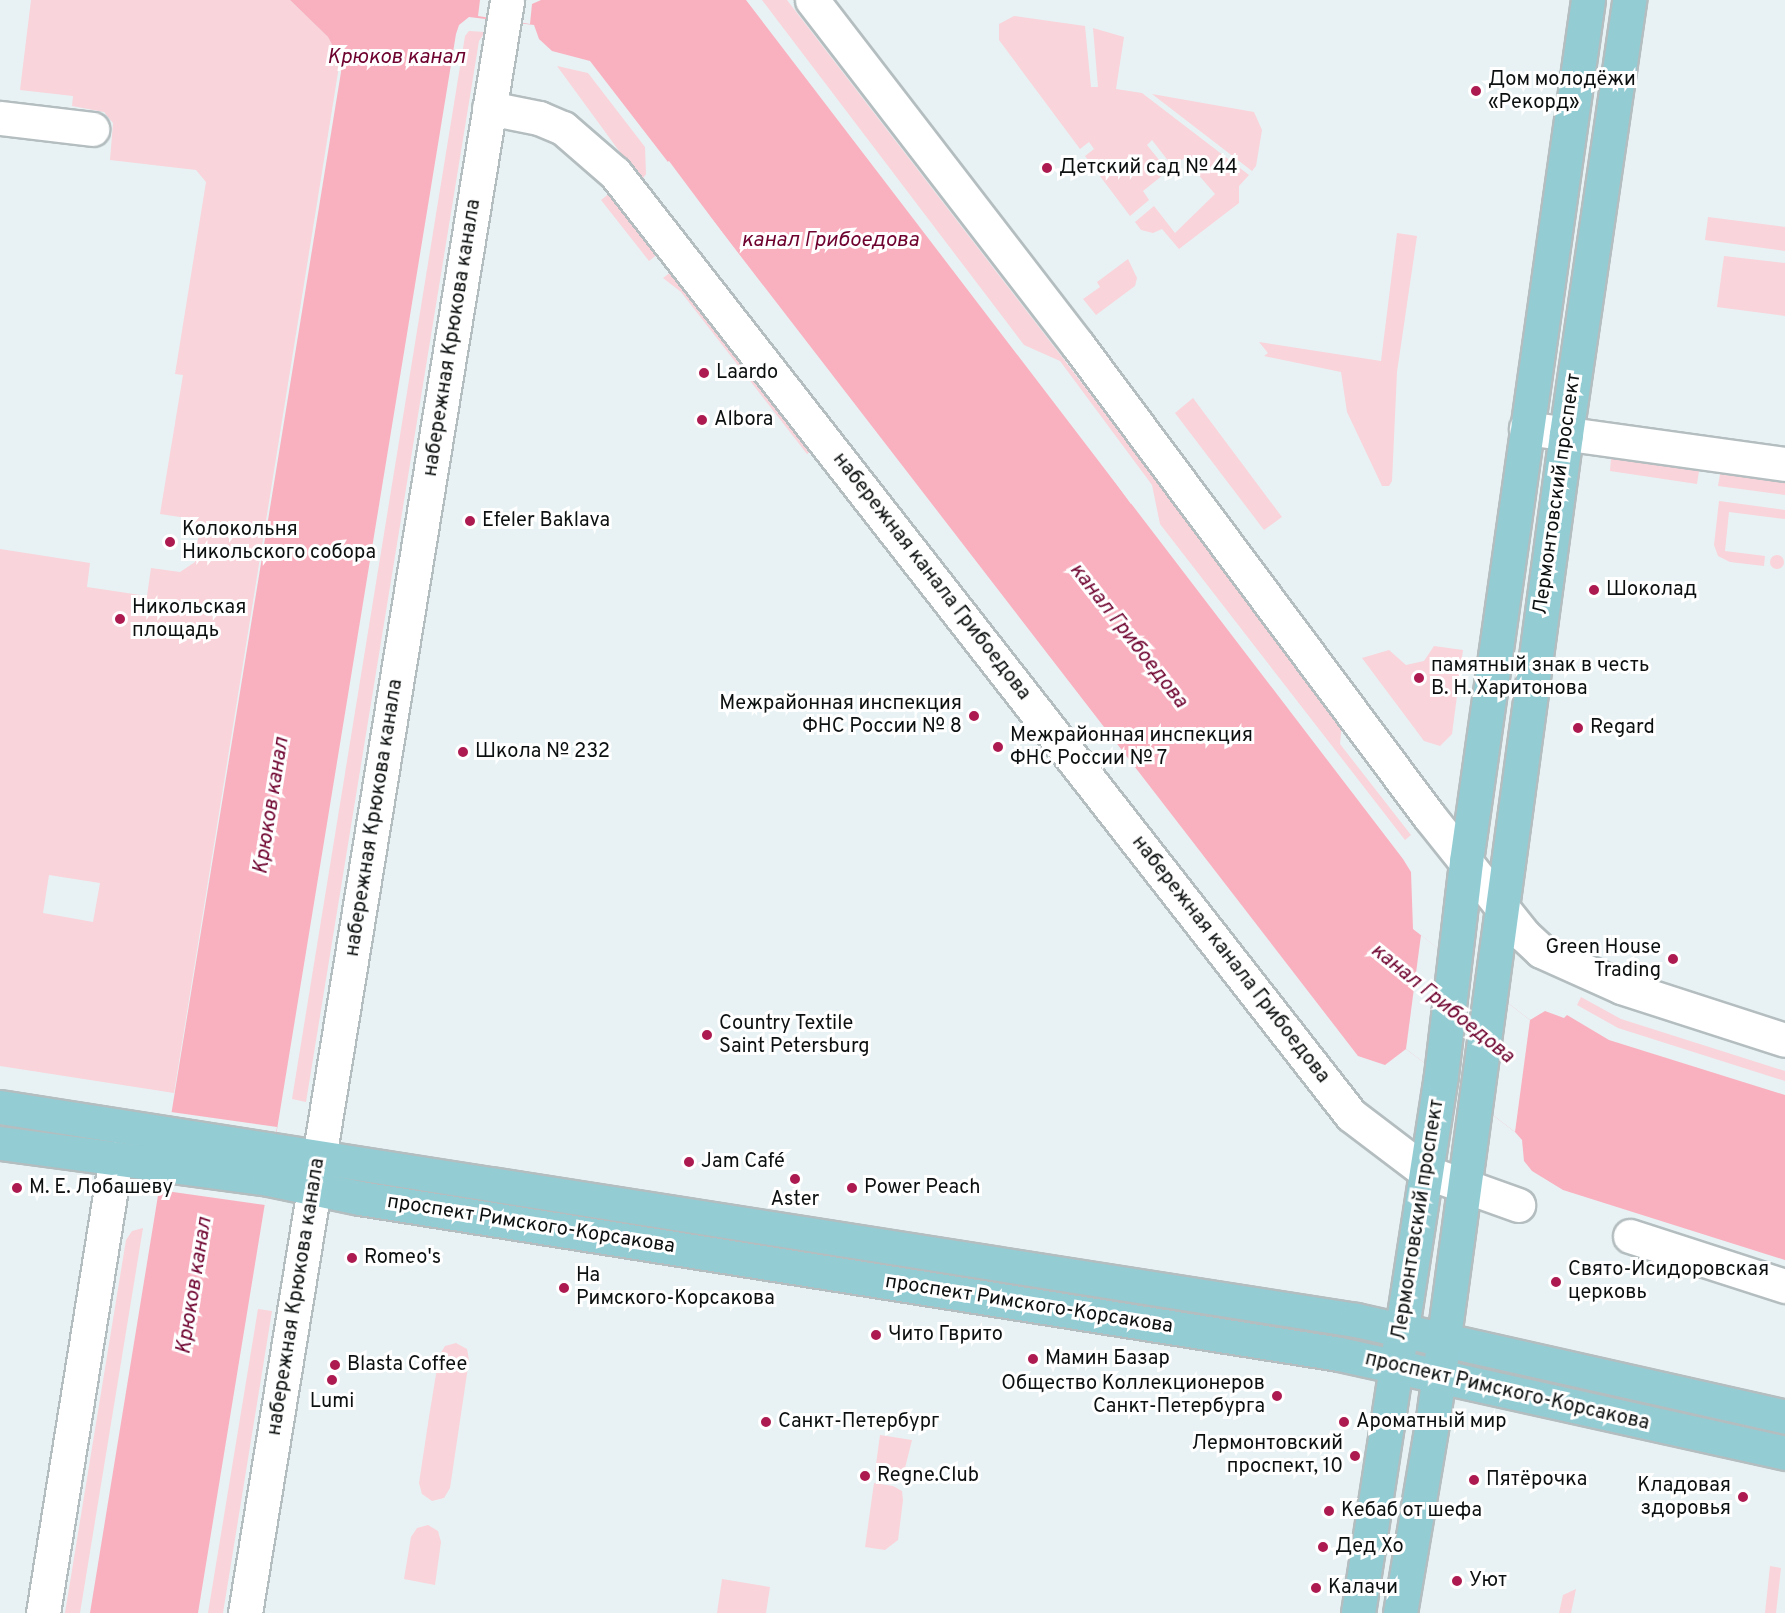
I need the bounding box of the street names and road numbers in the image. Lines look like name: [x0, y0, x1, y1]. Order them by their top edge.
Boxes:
street label: набережная Крюкова канала: [419, 198, 487, 478]
street label: Лермонтовский проспект: [1529, 372, 1587, 616]
street label: набережная канала Грибоедова: [827, 448, 1035, 706]
street label: набережная Крюкова канала: [341, 678, 409, 958]
street label: набережная канала Грибоедова: [1126, 831, 1334, 1089]
street label: Лермонтовский проспект: [1388, 1098, 1450, 1342]
street label: набережная Крюкова канала: [263, 1157, 331, 1437]
street label: проспект Римского-Корсакова: [385, 1190, 677, 1260]
street label: проспект Римского-Корсакова: [883, 1270, 1175, 1340]
street label: проспект Римского-Корсакова: [1363, 1348, 1651, 1436]

